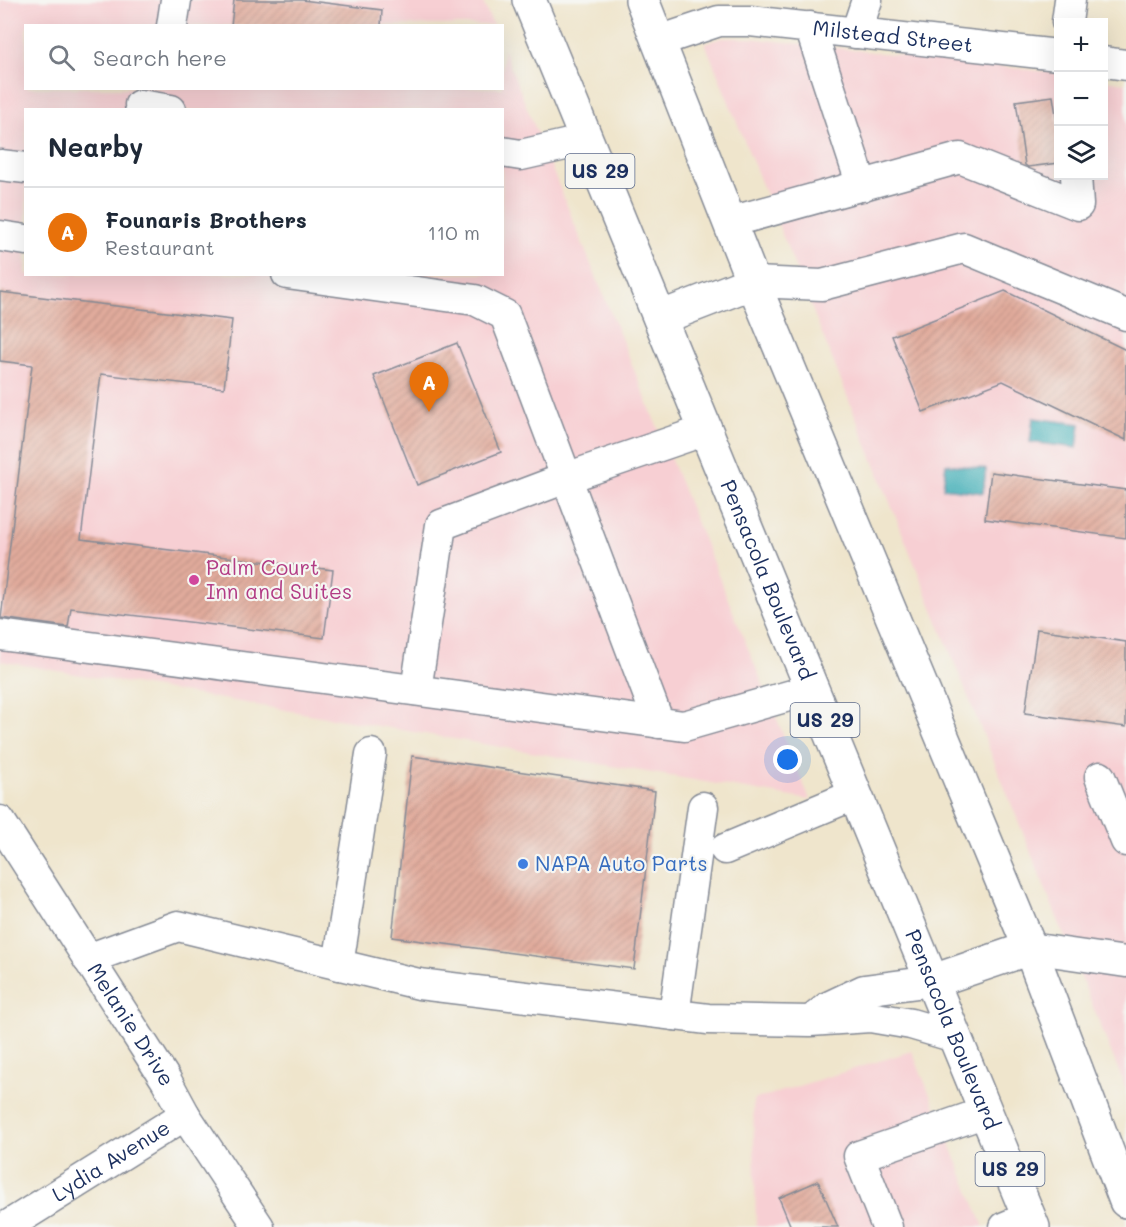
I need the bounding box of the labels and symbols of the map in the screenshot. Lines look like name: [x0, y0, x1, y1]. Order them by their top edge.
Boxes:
street label: Milstead Street: [812, 13, 975, 58]
road number: US 29: [566, 154, 634, 188]
pin: A: [410, 362, 448, 412]
street label: Pensacola Boulevard: [715, 475, 822, 684]
place label: Palm Court Inn and Suites: [206, 553, 352, 604]
marker: Palm Court Inn and Suites: [187, 573, 201, 587]
road number: US 29: [790, 703, 860, 737]
your location: [773, 745, 802, 774]
place label: NAPA Auto Parts: [535, 849, 708, 876]
marker: NAPA Auto Parts: [516, 857, 530, 871]
street label: Pensacola Boulevard: [900, 925, 1006, 1133]
street label: Melanie Drive: [82, 957, 181, 1091]
street label: Lydia Avenue: [46, 1113, 174, 1207]
road number: US 29: [976, 1152, 1044, 1186]

